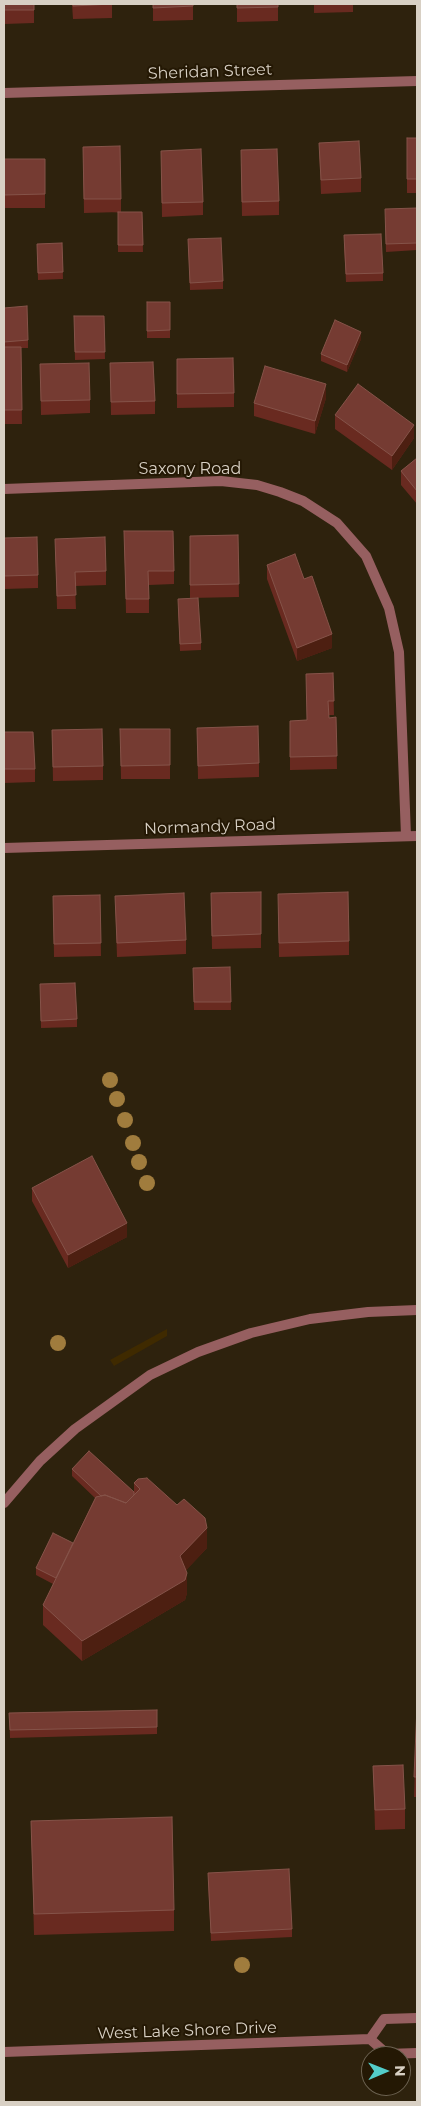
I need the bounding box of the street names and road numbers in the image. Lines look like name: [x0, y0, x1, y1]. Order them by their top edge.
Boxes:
street label: Sheridan Street: [147, 60, 273, 84]
street label: Saxony Road: [139, 459, 241, 479]
street label: Normandy Road: [144, 815, 276, 839]
street label: West Lake Shore Drive: [97, 2018, 277, 2044]

